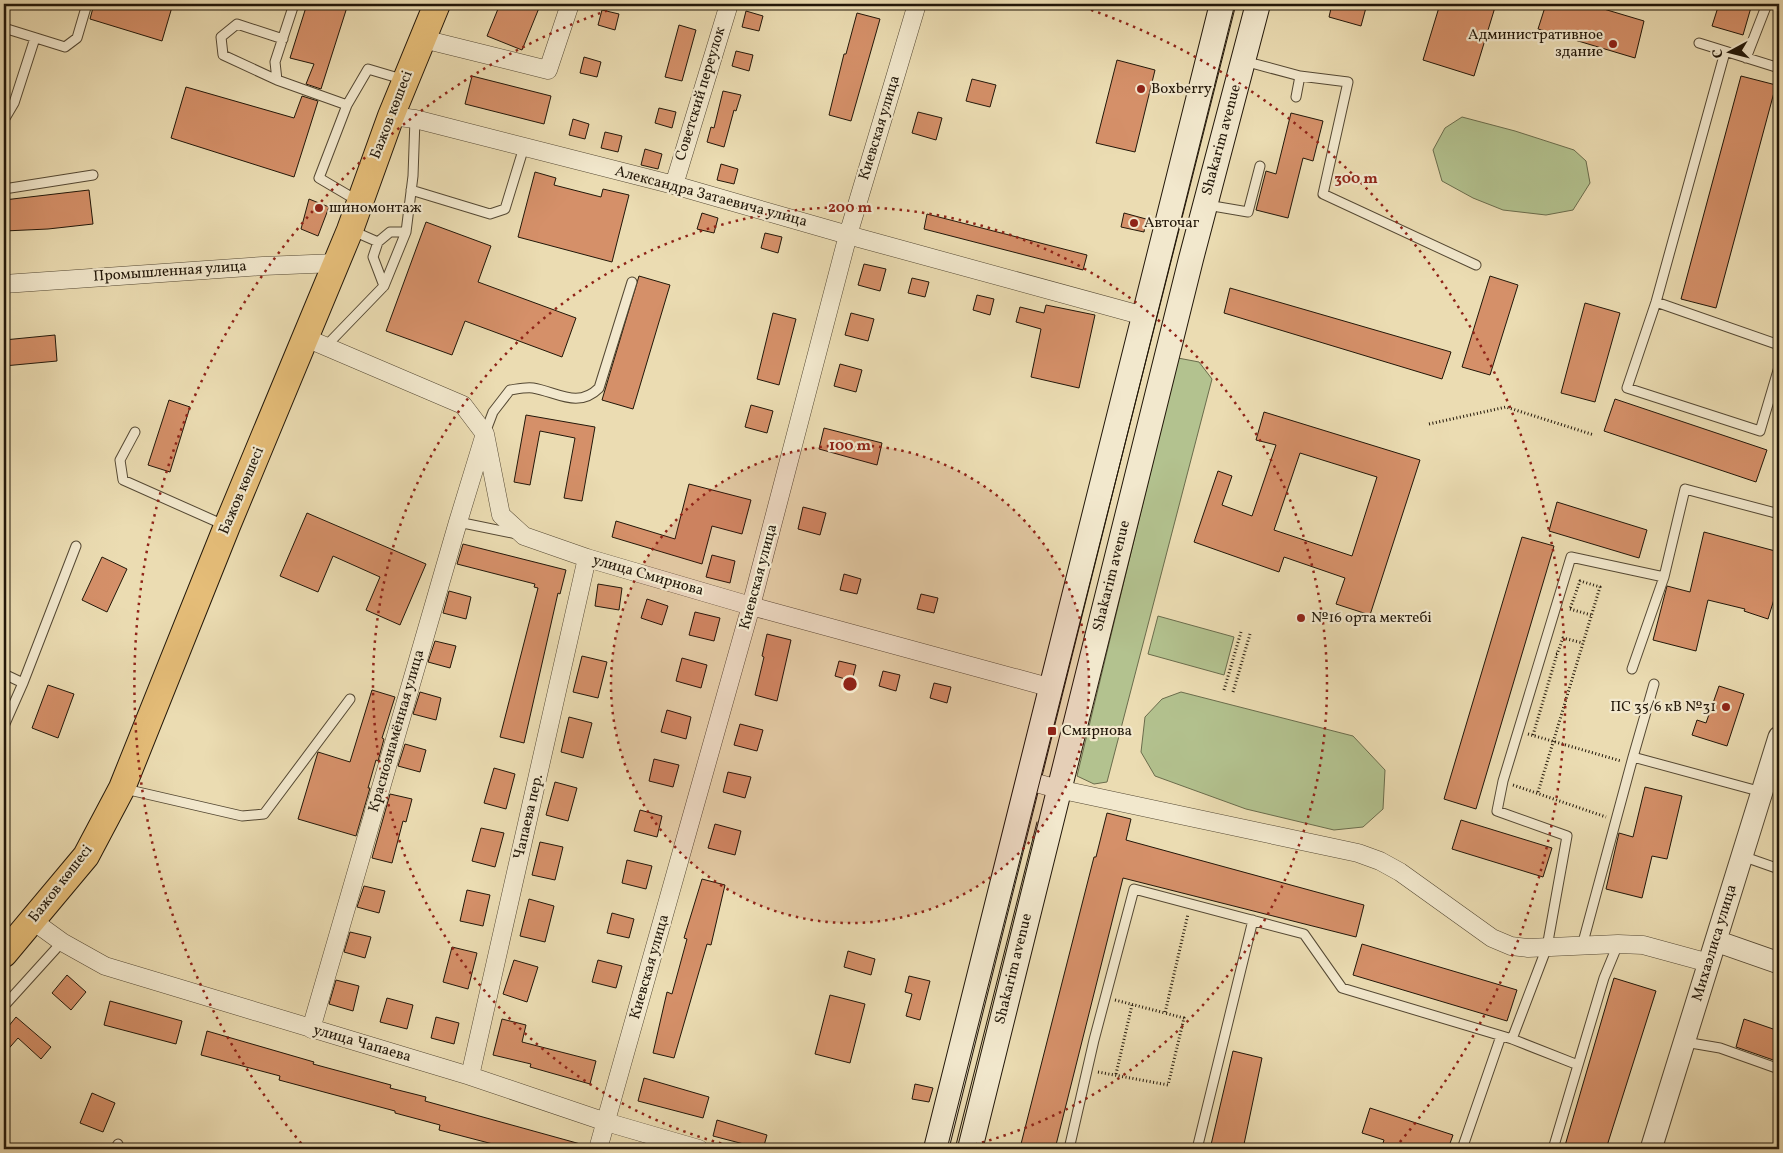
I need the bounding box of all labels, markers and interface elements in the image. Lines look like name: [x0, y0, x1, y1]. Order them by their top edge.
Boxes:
street label: Советский переулок: [671, 24, 731, 164]
place label: Административное здание: [1468, 25, 1603, 63]
north arrow: [1706, 28, 1756, 78]
marker: Административное здание: [1607, 38, 1619, 50]
text: С: [1709, 48, 1729, 59]
street label: Бажов көшесі: [365, 68, 419, 162]
street label: Киевская улица: [854, 73, 906, 183]
place label: Boxberry: [1151, 79, 1212, 100]
street label: Shakarim avenue: [1197, 82, 1247, 198]
marker: Boxberry: [1135, 83, 1147, 95]
street label: Александра Затаевича улица: [612, 161, 810, 233]
text: 300 m: [1334, 169, 1378, 190]
place label: шиномонтаж: [329, 198, 422, 219]
text: 200 m: [828, 198, 872, 219]
marker: шиномонтаж: [313, 202, 325, 214]
place label: Авточаг: [1144, 213, 1200, 234]
marker: Авточаг: [1128, 217, 1140, 229]
street label: Промышленная улица: [92, 256, 248, 288]
text: 100 m: [829, 436, 872, 457]
street label: Бажов көшесі: [214, 444, 270, 538]
street label: Shakarim avenue: [1088, 518, 1136, 634]
street label: Киевская улица: [735, 522, 783, 632]
street label: улица Смирнова: [590, 550, 706, 602]
place label: №16 орта мектебі: [1311, 608, 1432, 629]
marker: №16 орта мектебі: [1295, 612, 1307, 624]
street label: Краснознамённая улица: [364, 647, 430, 815]
centre of rings: [841, 675, 859, 693]
place label: ПС 35/6 кВ №31: [1610, 697, 1716, 718]
marker: ПС 35/6 кВ №31: [1720, 701, 1732, 713]
place label: Смирнова: [1062, 721, 1132, 742]
marker: Смирнова: [1046, 725, 1058, 737]
street label: Чапаева пер.: [509, 772, 549, 862]
street label: Бажов көшесі: [24, 841, 98, 927]
street label: Михаэлиса улица: [1687, 882, 1743, 1004]
street label: Shakarim avenue: [990, 911, 1038, 1027]
street label: Киевская улица: [625, 912, 675, 1022]
street label: улица Чапаева: [311, 1020, 413, 1068]

